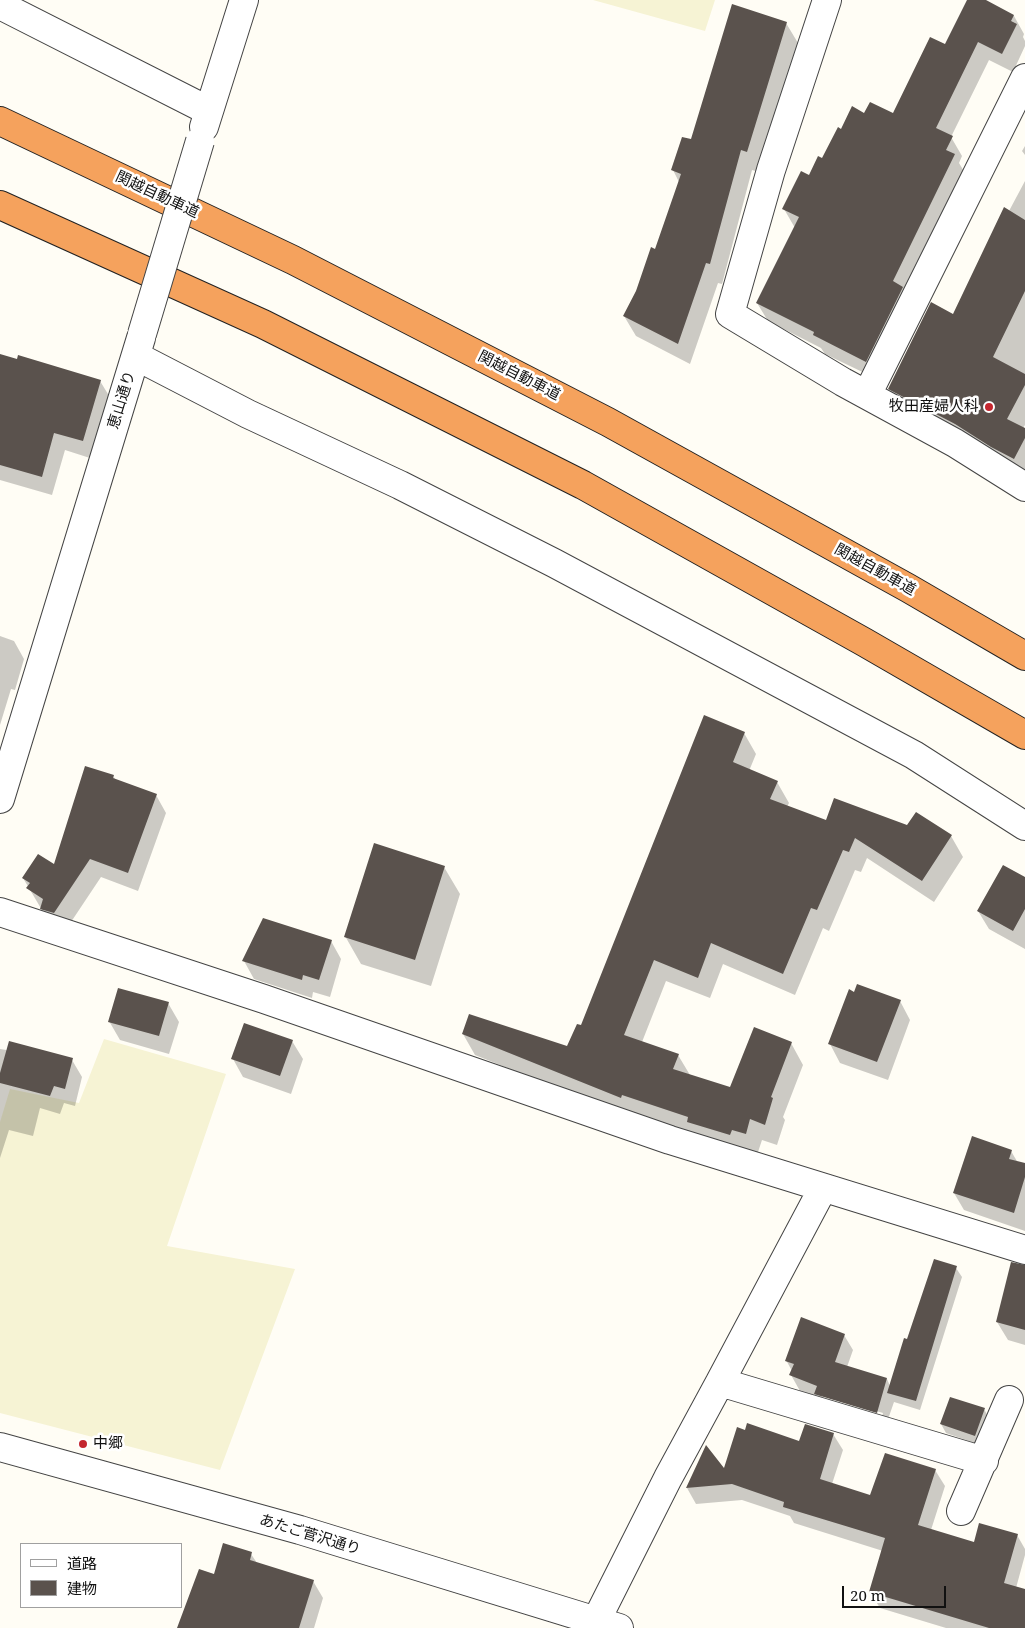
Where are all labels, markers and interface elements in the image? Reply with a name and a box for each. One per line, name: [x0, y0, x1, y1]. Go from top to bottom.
street label: 関越自動車道: [112, 168, 202, 222]
street label: 関越自動車道: [475, 348, 563, 404]
street label: 恵山通り: [105, 369, 139, 431]
place label: 牧田産婦人科: [889, 398, 979, 416]
marker: 牧田産婦人科: [983, 401, 995, 413]
street label: 関越自動車道: [831, 540, 919, 600]
place label: 中郷: [93, 1435, 123, 1453]
marker: 中郷: [77, 1438, 89, 1450]
street label: あたご菅沢通り: [257, 1511, 363, 1559]
legend: [20, 1543, 182, 1608]
text: 道路: [67, 1553, 97, 1573]
scale bar: [845, 1576, 949, 1608]
text: 建物: [67, 1578, 97, 1598]
text: 20 m: [850, 1585, 885, 1605]

